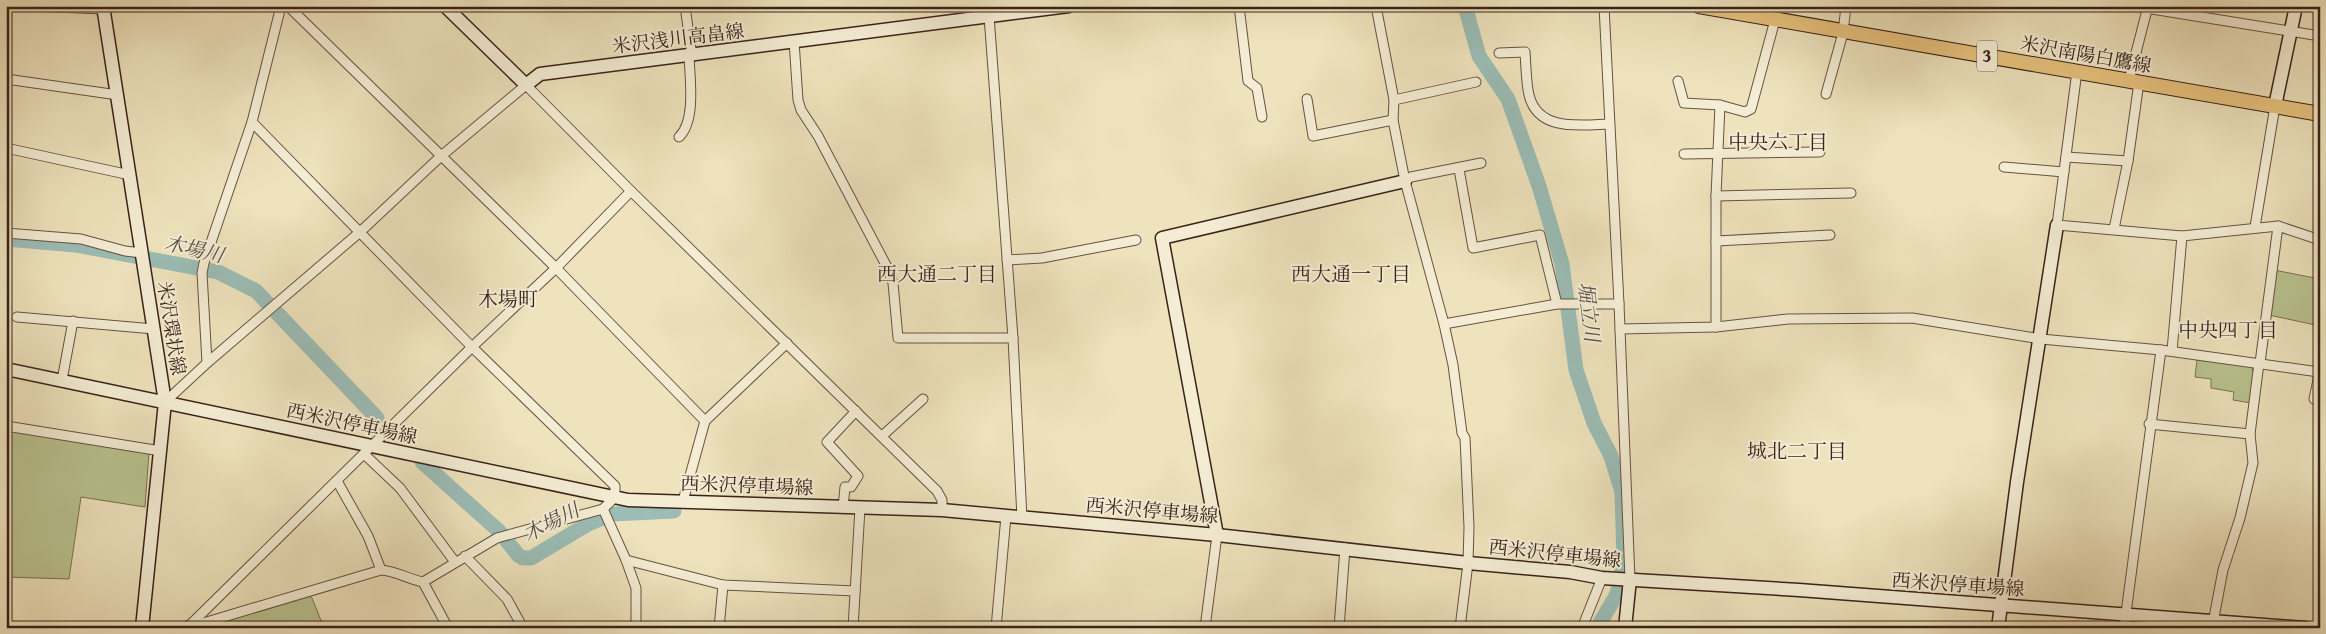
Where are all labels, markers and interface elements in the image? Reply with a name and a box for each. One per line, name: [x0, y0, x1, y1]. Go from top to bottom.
street label: 米沢浅川高畠線: [610, 16, 746, 60]
street label: 米沢南陽白鷹線: [2018, 29, 2154, 79]
road number: 3: [1977, 40, 1997, 72]
district label: 中央六丁目: [1728, 127, 1828, 156]
water label: 木場川: [162, 228, 229, 270]
district label: 西大通二丁目: [877, 259, 997, 288]
district label: 西大通一丁目: [1291, 259, 1411, 288]
street label: 米沢環状線: [151, 279, 193, 377]
water label: 堀立川: [1571, 280, 1608, 345]
district label: 木場町: [478, 284, 538, 313]
district label: 中央四丁目: [2178, 315, 2278, 344]
street label: 西米沢停車場線: [284, 395, 420, 451]
district label: 城北二丁目: [1747, 436, 1847, 465]
street label: 西米沢停車場線: [680, 469, 814, 501]
street label: 西米沢停車場線: [1085, 490, 1219, 530]
water label: 木場川: [517, 494, 586, 548]
street label: 西米沢停車場線: [1487, 532, 1623, 574]
street label: 西米沢停車場線: [1891, 565, 2025, 603]

